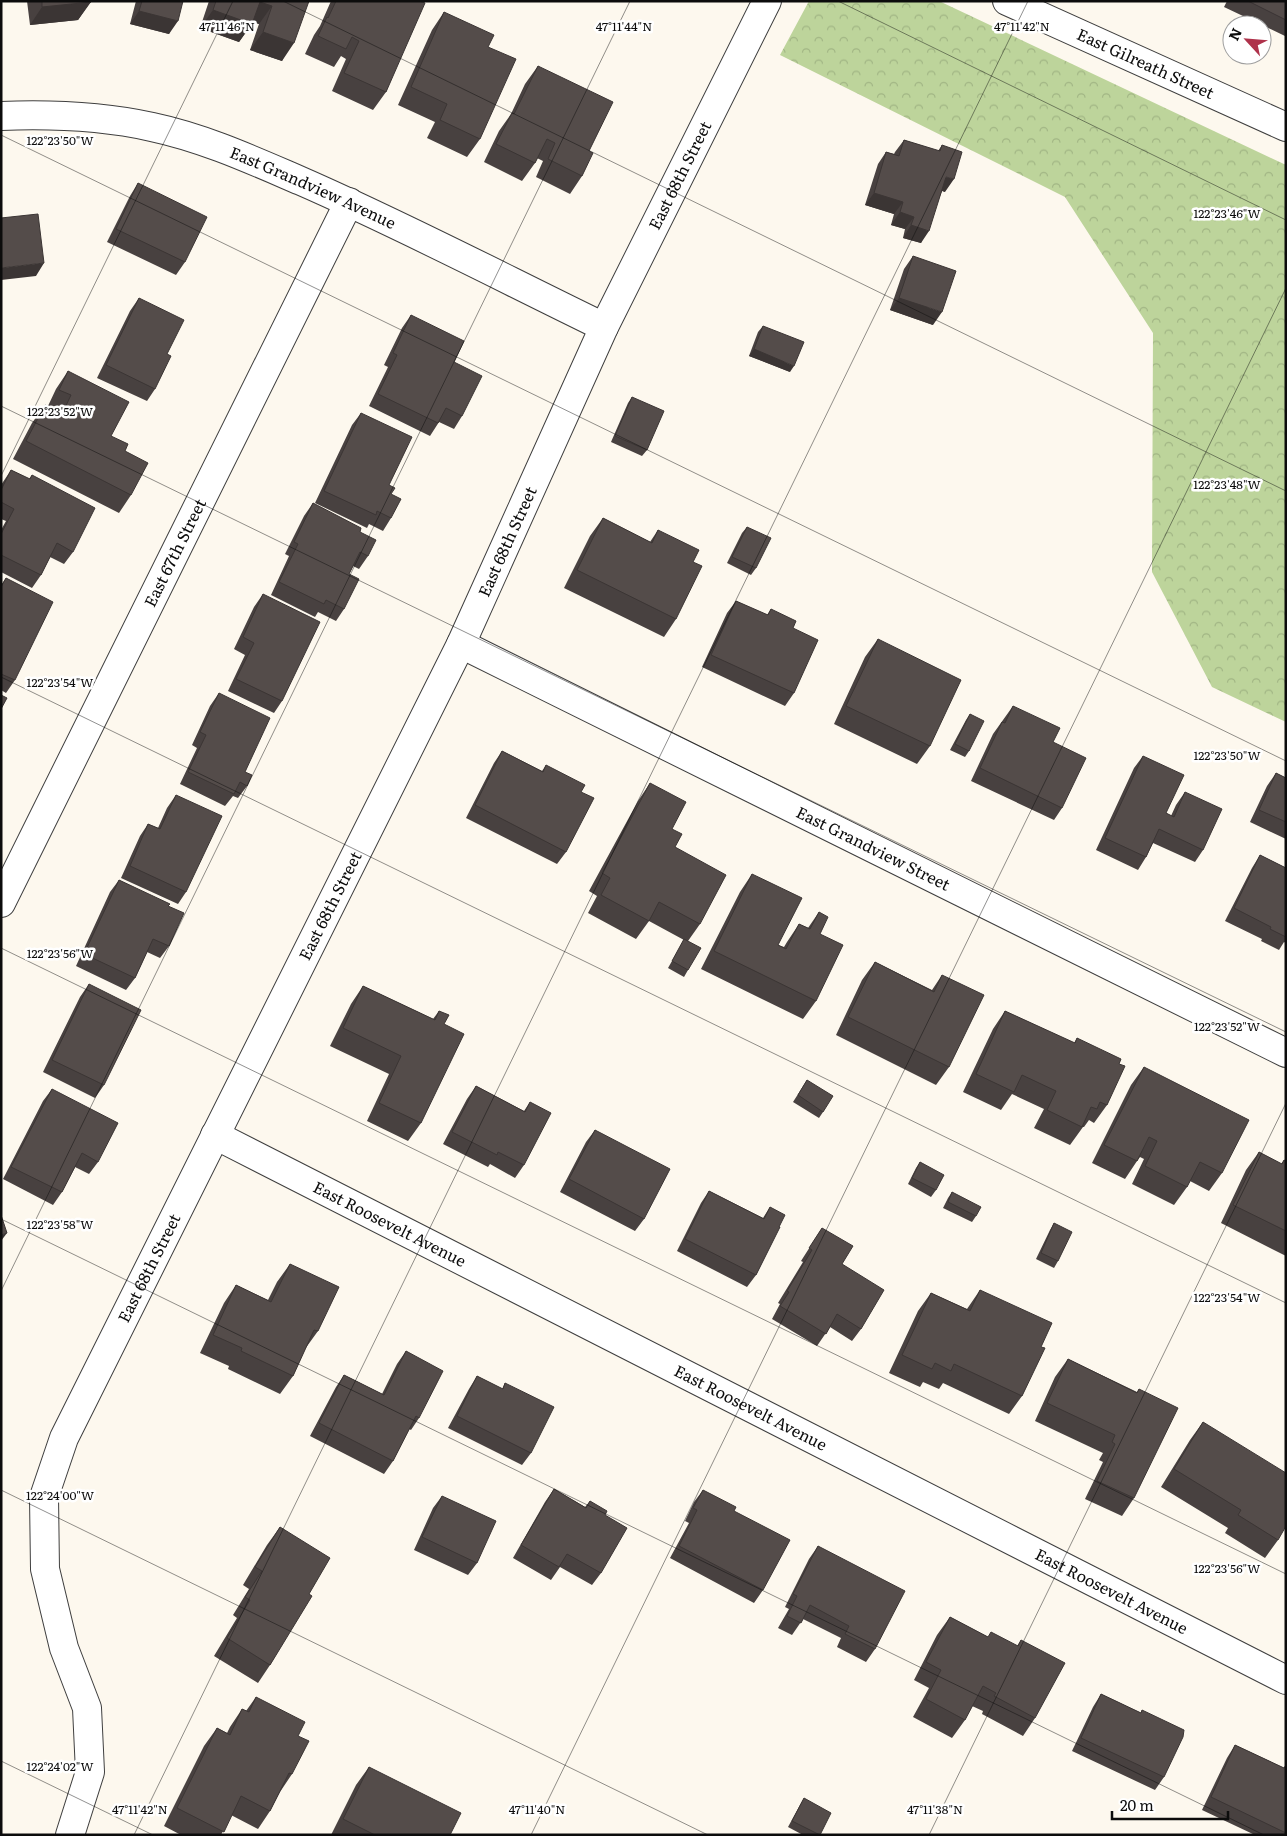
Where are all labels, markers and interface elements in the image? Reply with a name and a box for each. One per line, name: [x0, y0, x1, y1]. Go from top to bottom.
north arrow: [1222, 15, 1272, 65]
text: 47°11'46"N: [199, 17, 255, 35]
text: 47°11'44"N: [596, 17, 652, 35]
text: 47°11'42"N: [994, 17, 1050, 35]
street label: East Gilreath Street: [1074, 21, 1219, 104]
text: N: [1223, 24, 1246, 44]
street label: East 68th Street: [642, 116, 716, 233]
text: 122°23'50"W: [26, 131, 94, 149]
street label: East Grandview Avenue: [227, 139, 400, 234]
text: 122°23'46"W: [1193, 204, 1261, 222]
text: 122°23'52"W: [27, 402, 93, 420]
text: 122°23'48"W: [1193, 475, 1261, 493]
street label: East 68th Street: [471, 482, 542, 600]
street label: East 67th Street: [137, 494, 211, 611]
text: 122°23'54"W: [27, 673, 93, 691]
text: 122°23'50"W: [1193, 746, 1261, 764]
street label: East Grandview Street: [793, 799, 955, 896]
street label: East 68th Street: [292, 846, 367, 964]
text: 122°23'56"W: [27, 944, 93, 962]
text: 122°23'52"W: [1194, 1017, 1260, 1035]
street label: East Roosevelt Avenue: [310, 1174, 471, 1272]
street label: East 68th Street: [111, 1209, 186, 1326]
text: 122°23'58"W: [27, 1215, 93, 1233]
text: 122°23'54"W: [1194, 1288, 1260, 1306]
street label: East Roosevelt Avenue: [670, 1358, 832, 1456]
text: 122°24'00"W: [26, 1486, 94, 1504]
street label: East Roosevelt Avenue: [1031, 1541, 1193, 1639]
text: 122°23'56"W: [1194, 1559, 1260, 1577]
text: 122°24'02"W: [26, 1757, 94, 1775]
scale bar: [1112, 1788, 1228, 1820]
text: 20 m: [1120, 1793, 1154, 1816]
text: 47°11'42"N: [112, 1800, 168, 1818]
text: 47°11'40"N: [509, 1800, 565, 1818]
text: 47°11'38"N: [907, 1800, 963, 1818]

